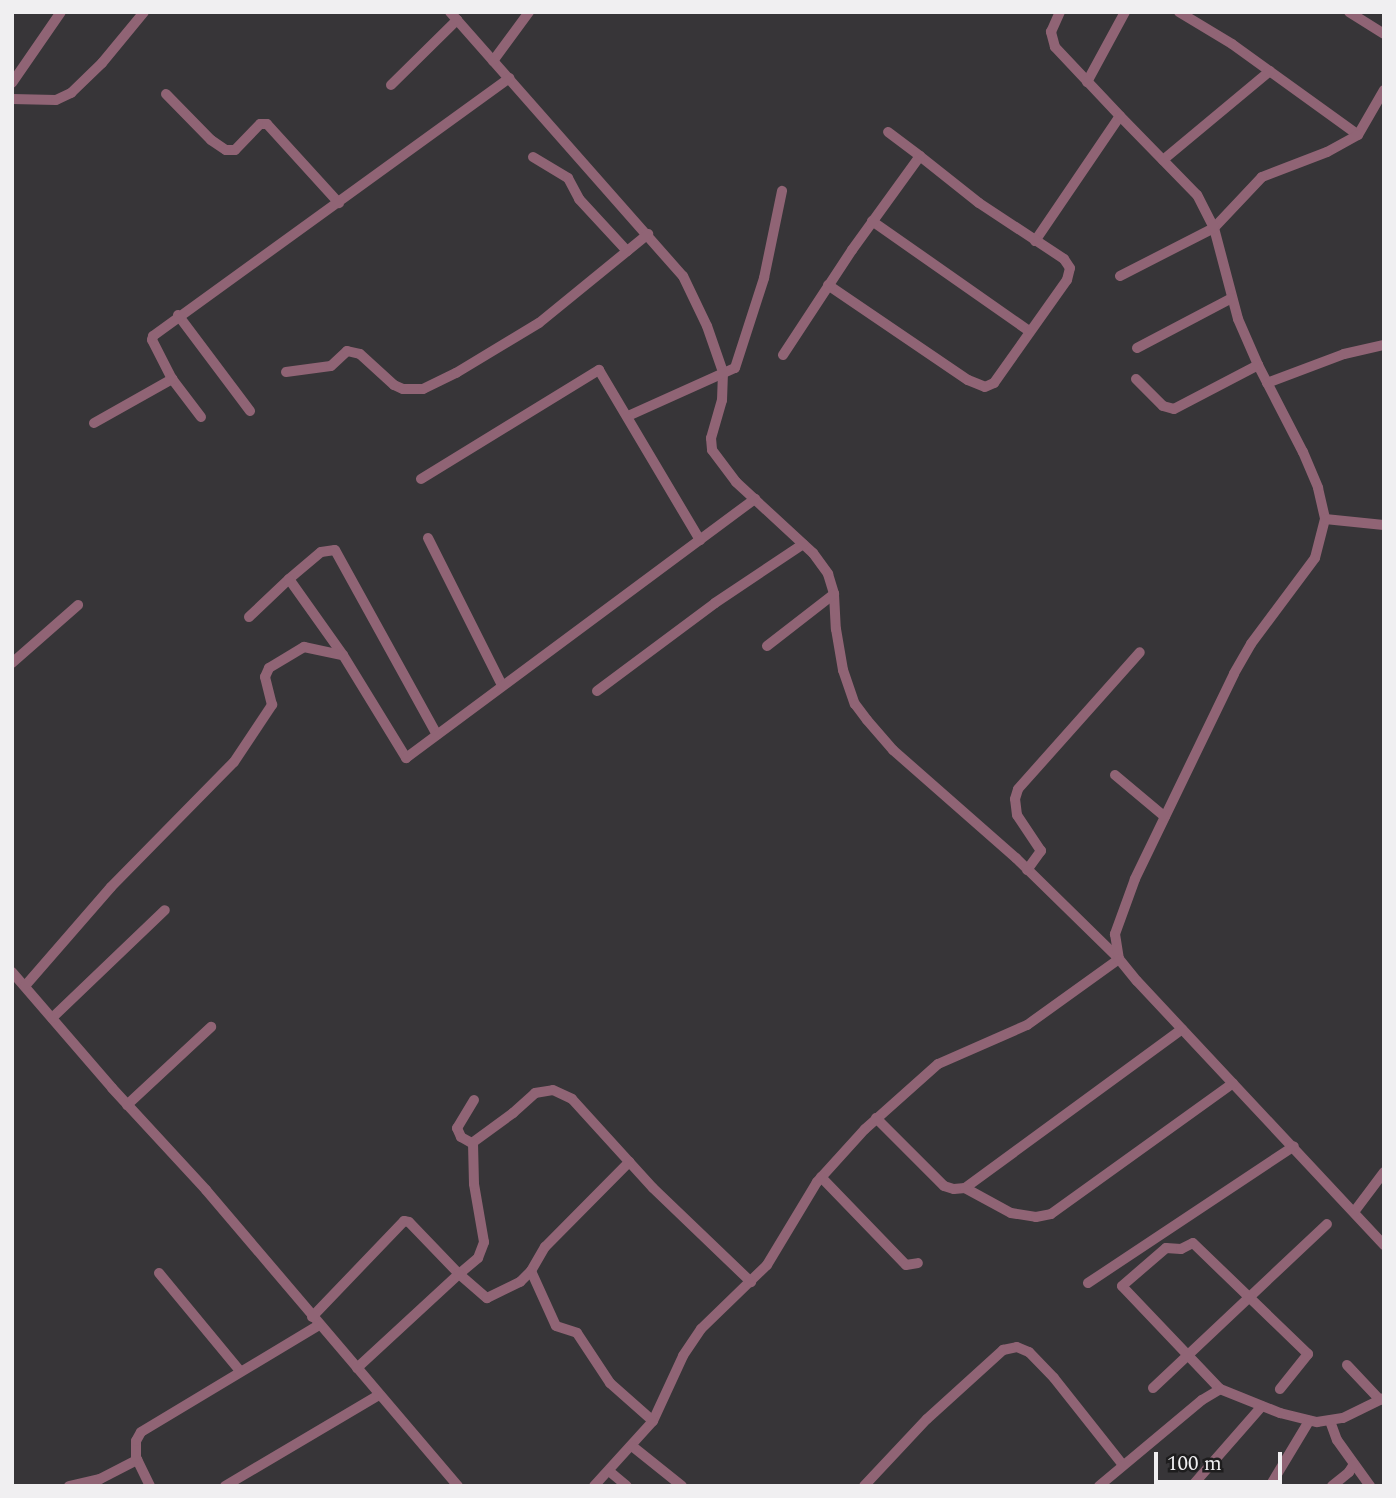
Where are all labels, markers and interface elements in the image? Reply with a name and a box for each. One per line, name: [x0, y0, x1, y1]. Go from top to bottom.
scale bar: [1158, 1438, 1286, 1482]
text: 100 m: [1167, 1448, 1222, 1480]

